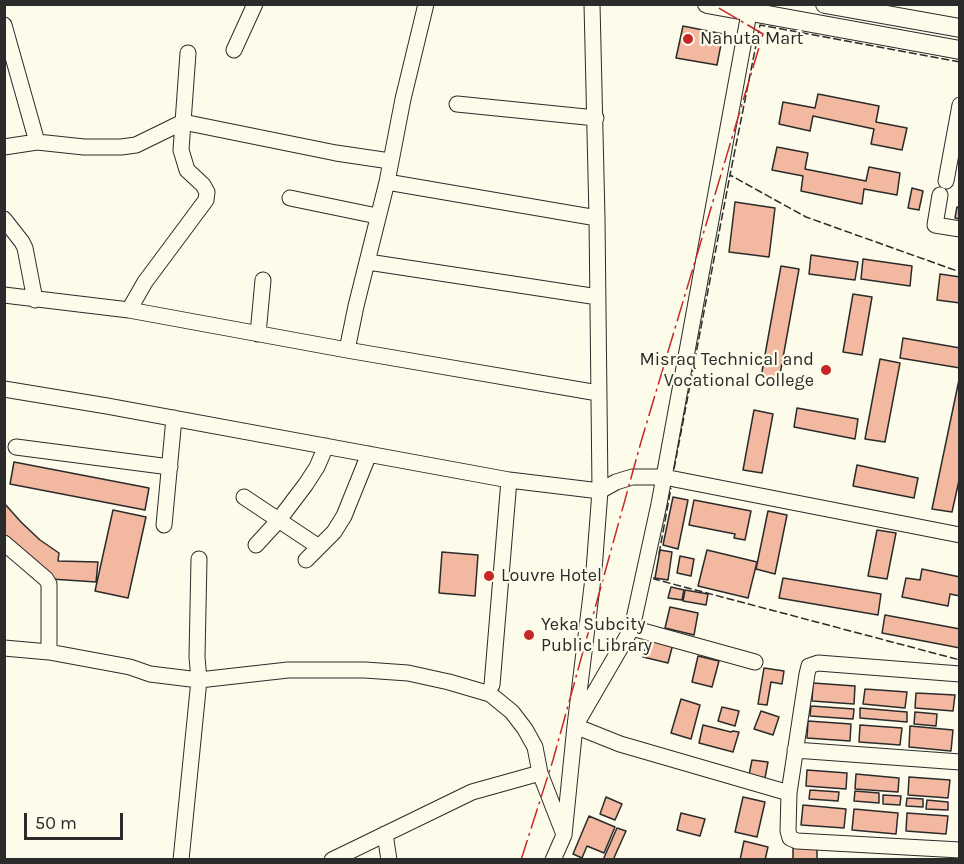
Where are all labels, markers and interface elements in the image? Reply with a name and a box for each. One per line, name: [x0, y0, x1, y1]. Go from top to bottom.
place label: Nahuta Mart: [700, 28, 803, 50]
marker: Nahuta Mart: [681, 32, 695, 46]
place label: Misraq Technical and Vocational College: [639, 349, 814, 392]
marker: Misraq Technical and Vocational College: [819, 363, 833, 377]
place label: Louvre Hotel: [501, 565, 602, 587]
marker: Louvre Hotel: [482, 569, 496, 583]
place label: Yeka Subcity Public Library: [541, 614, 652, 656]
marker: Yeka Subcity Public Library: [522, 628, 536, 642]
scale bar: [27, 801, 126, 839]
text: 50 m: [35, 812, 77, 834]

